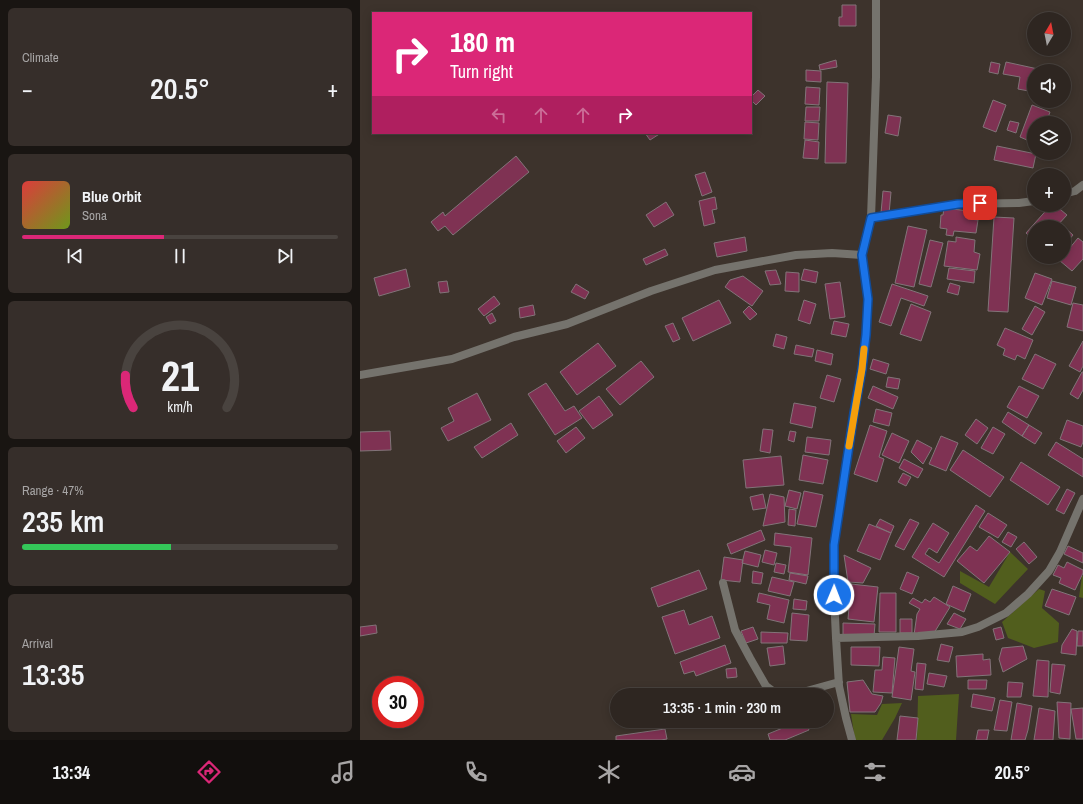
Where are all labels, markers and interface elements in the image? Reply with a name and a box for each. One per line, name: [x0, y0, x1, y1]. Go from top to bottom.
north arrow: [1027, 12, 1071, 56]
map controls: [1027, 12, 1071, 264]
text: 180 m: [450, 23, 515, 61]
icon: right: [384, 28, 436, 80]
text: Climate: [22, 49, 59, 66]
text: Turn right: [450, 59, 513, 84]
button: sound: [1027, 64, 1071, 108]
text: 20.5°: [150, 68, 210, 108]
text: −: [22, 74, 33, 104]
text: +: [327, 74, 338, 104]
icon: left: [488, 104, 510, 126]
icon: ahead: [530, 104, 552, 126]
icon: ahead: [572, 104, 594, 126]
icon: right: [614, 104, 636, 126]
button: layers: [1027, 116, 1071, 160]
button: +: [1027, 168, 1071, 212]
text: Blue Orbit: [82, 186, 141, 207]
pin: [963, 186, 997, 220]
icon: arrive: [969, 192, 991, 214]
text: Sona: [82, 207, 107, 224]
button: −: [1027, 220, 1071, 264]
icon: previous: [64, 245, 86, 267]
icon: pause: [169, 245, 191, 267]
icon: next: [274, 245, 296, 267]
text: 21: [161, 348, 199, 404]
text: km/h: [167, 397, 193, 416]
text: Range · 47%: [22, 482, 84, 499]
text: 235 km: [22, 501, 104, 541]
position arrow: [813, 574, 855, 616]
text: Arrival: [22, 635, 53, 652]
text: 13:35: [22, 654, 84, 694]
speed limit sign: 30: [372, 676, 424, 728]
text: 13:35 · 1 min · 230 m: [663, 697, 781, 718]
icon: directions: [195, 758, 223, 786]
icon: music: [329, 758, 357, 786]
icon: phone: [462, 758, 490, 786]
icon: climate: [595, 758, 623, 786]
icon: car: [728, 758, 756, 786]
icon: filters: [861, 758, 889, 786]
text: 13:34: [53, 760, 90, 785]
text: 20.5°: [994, 760, 1030, 785]

